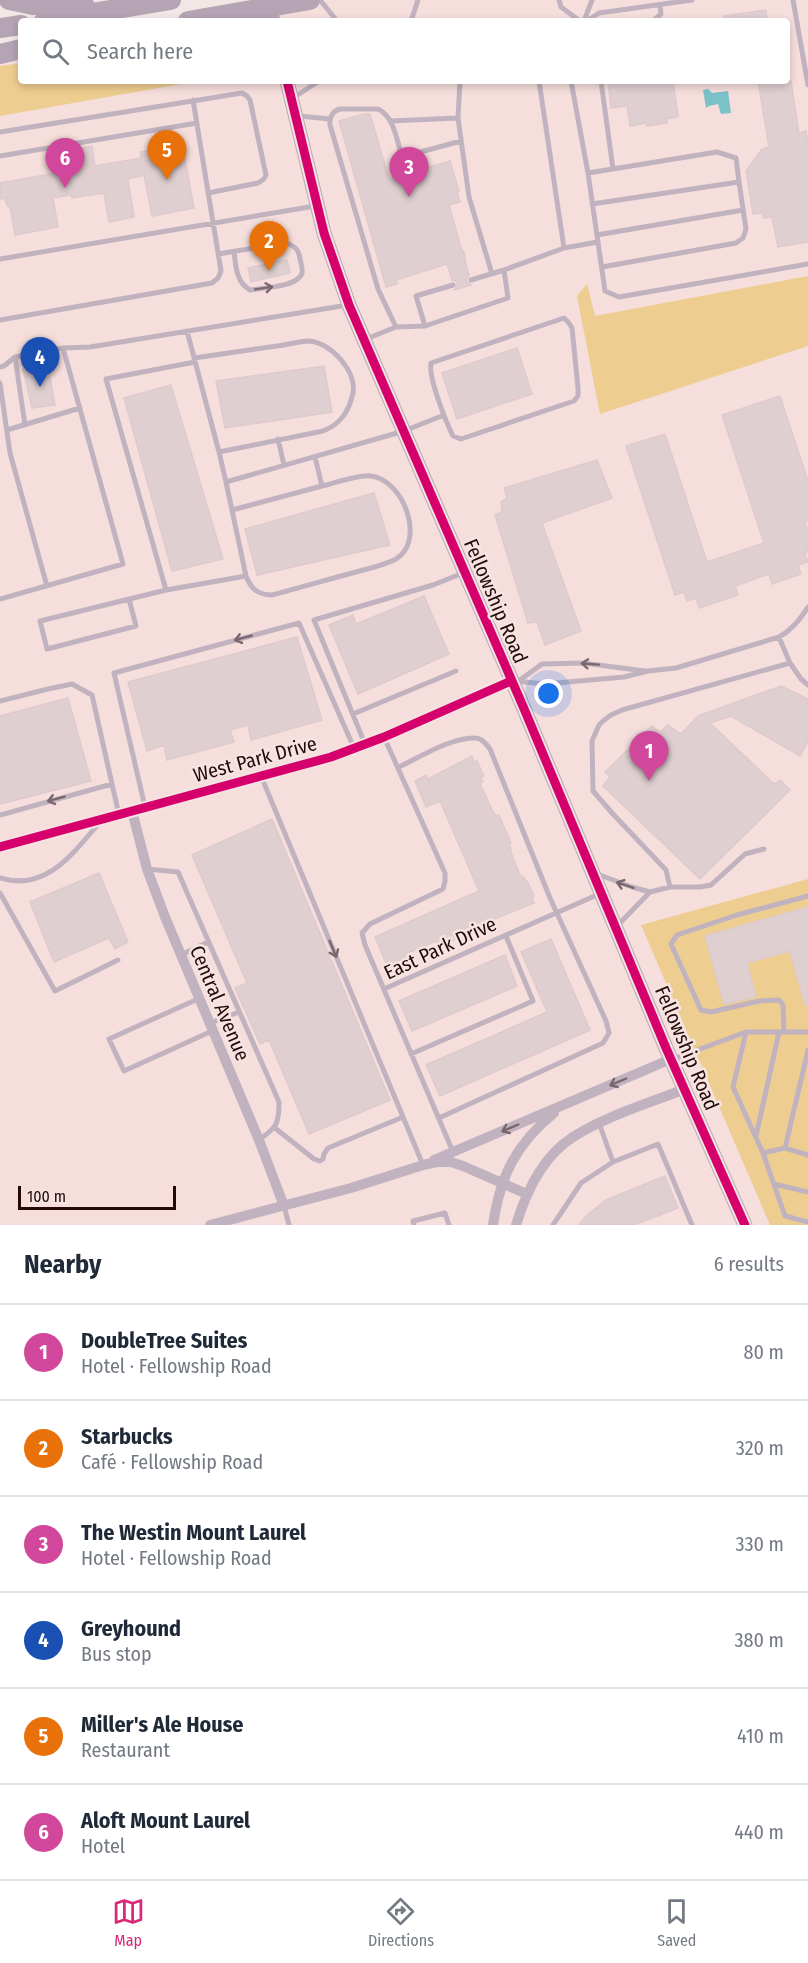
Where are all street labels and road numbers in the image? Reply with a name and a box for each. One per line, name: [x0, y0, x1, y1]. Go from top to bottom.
street label: Fellowship Road: [459, 535, 533, 667]
street label: West Park Drive: [191, 731, 319, 787]
street label: East Park Drive: [380, 912, 500, 984]
street label: Central Avenue: [185, 942, 255, 1064]
street label: Fellowship Road: [650, 982, 724, 1114]

